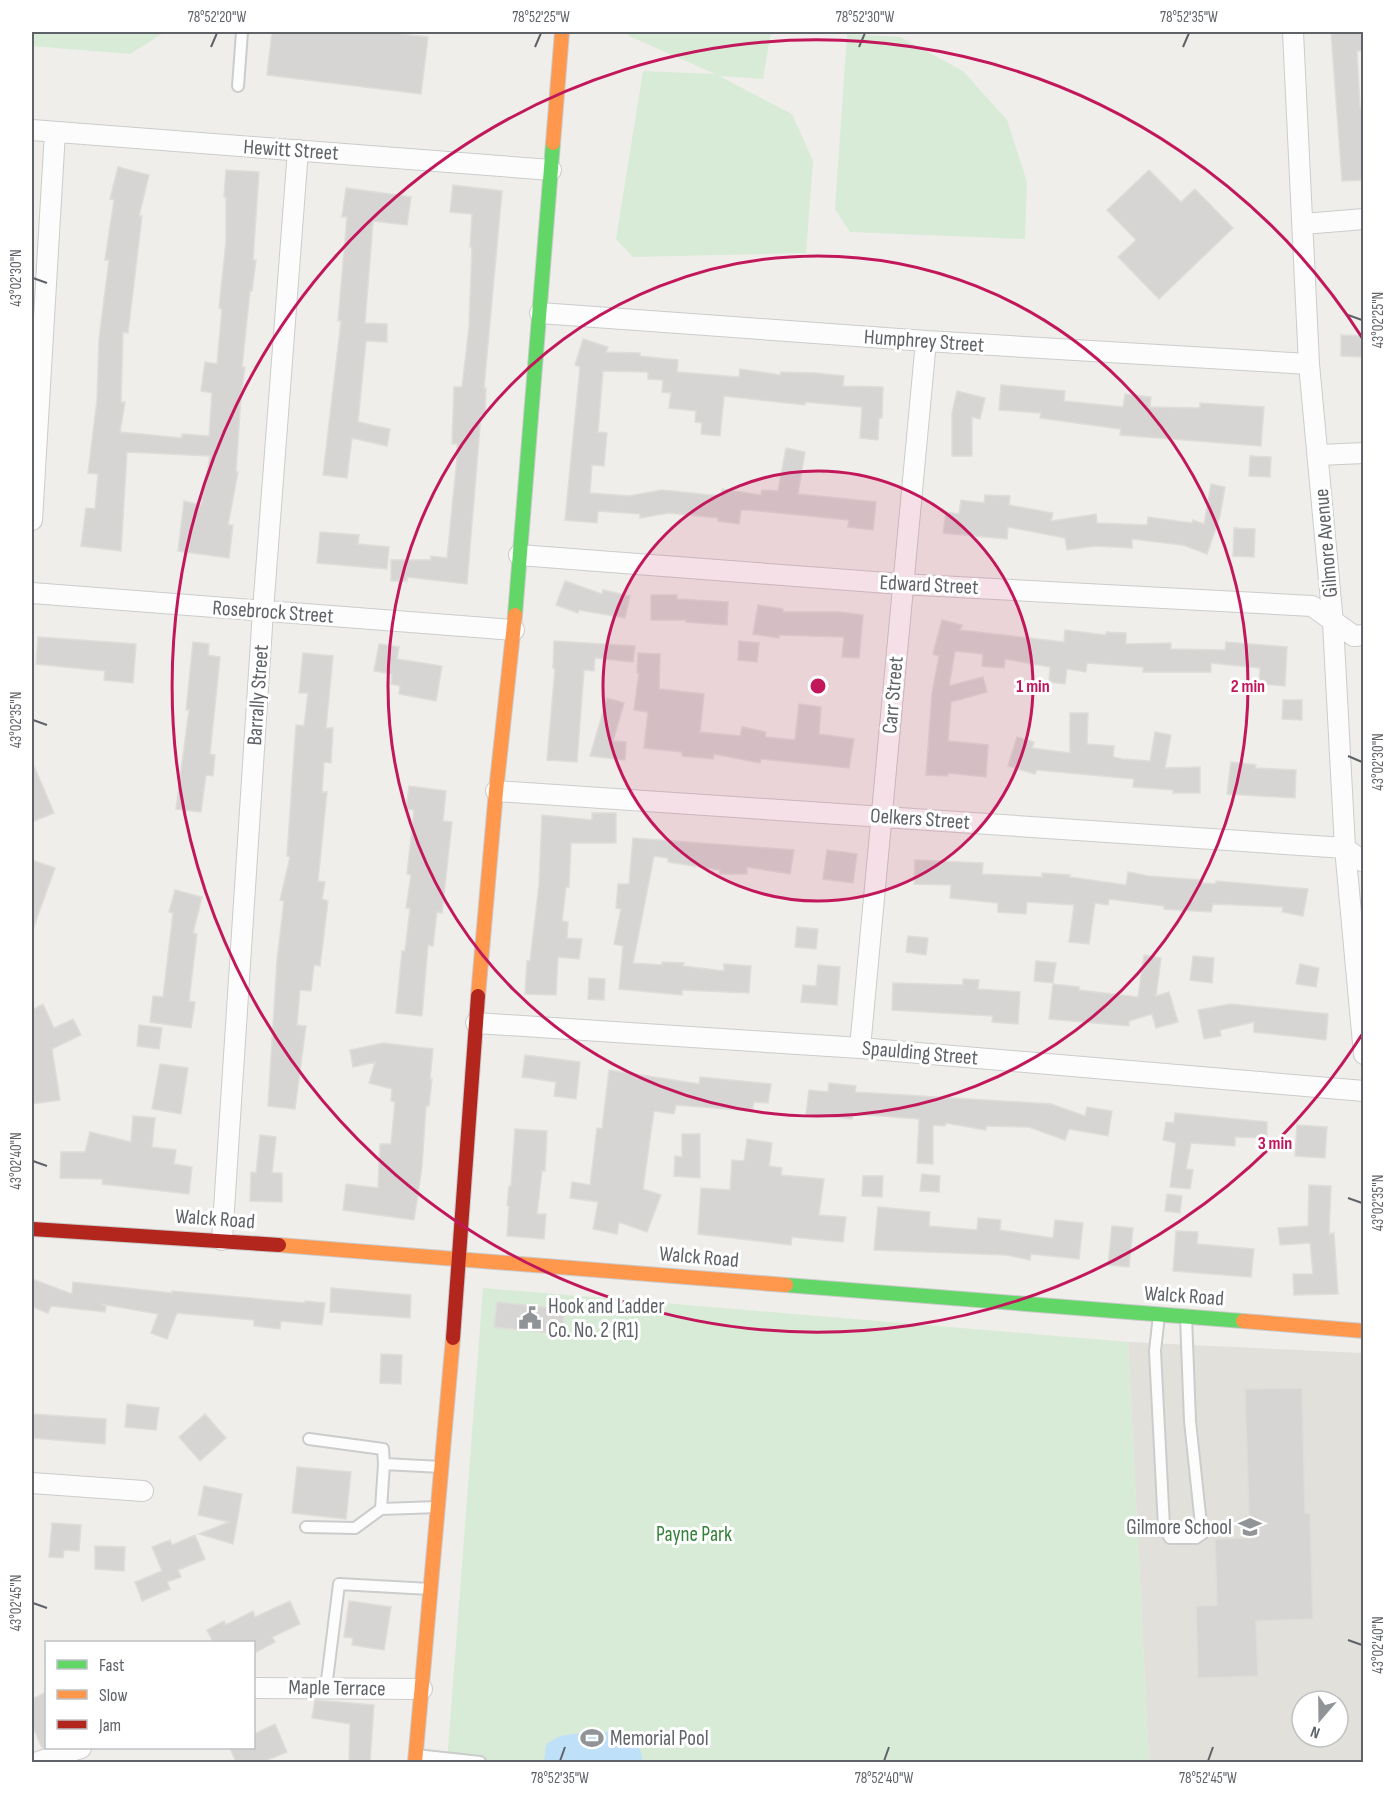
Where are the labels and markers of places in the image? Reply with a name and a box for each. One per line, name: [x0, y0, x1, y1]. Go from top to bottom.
centre of rings: [808, 676, 828, 696]
place label: Hook and Ladder Co. No. 2 (R1): [548, 1294, 664, 1343]
public building icon: Hook and Ladder Co. No. 2 (R1): [517, 1305, 543, 1331]
school or university icon: Gilmore School: [1237, 1514, 1263, 1540]
place label: Gilmore School: [1126, 1515, 1232, 1540]
sports icon: Memorial Pool: [579, 1725, 605, 1751]
place label: Memorial Pool: [610, 1726, 709, 1751]

